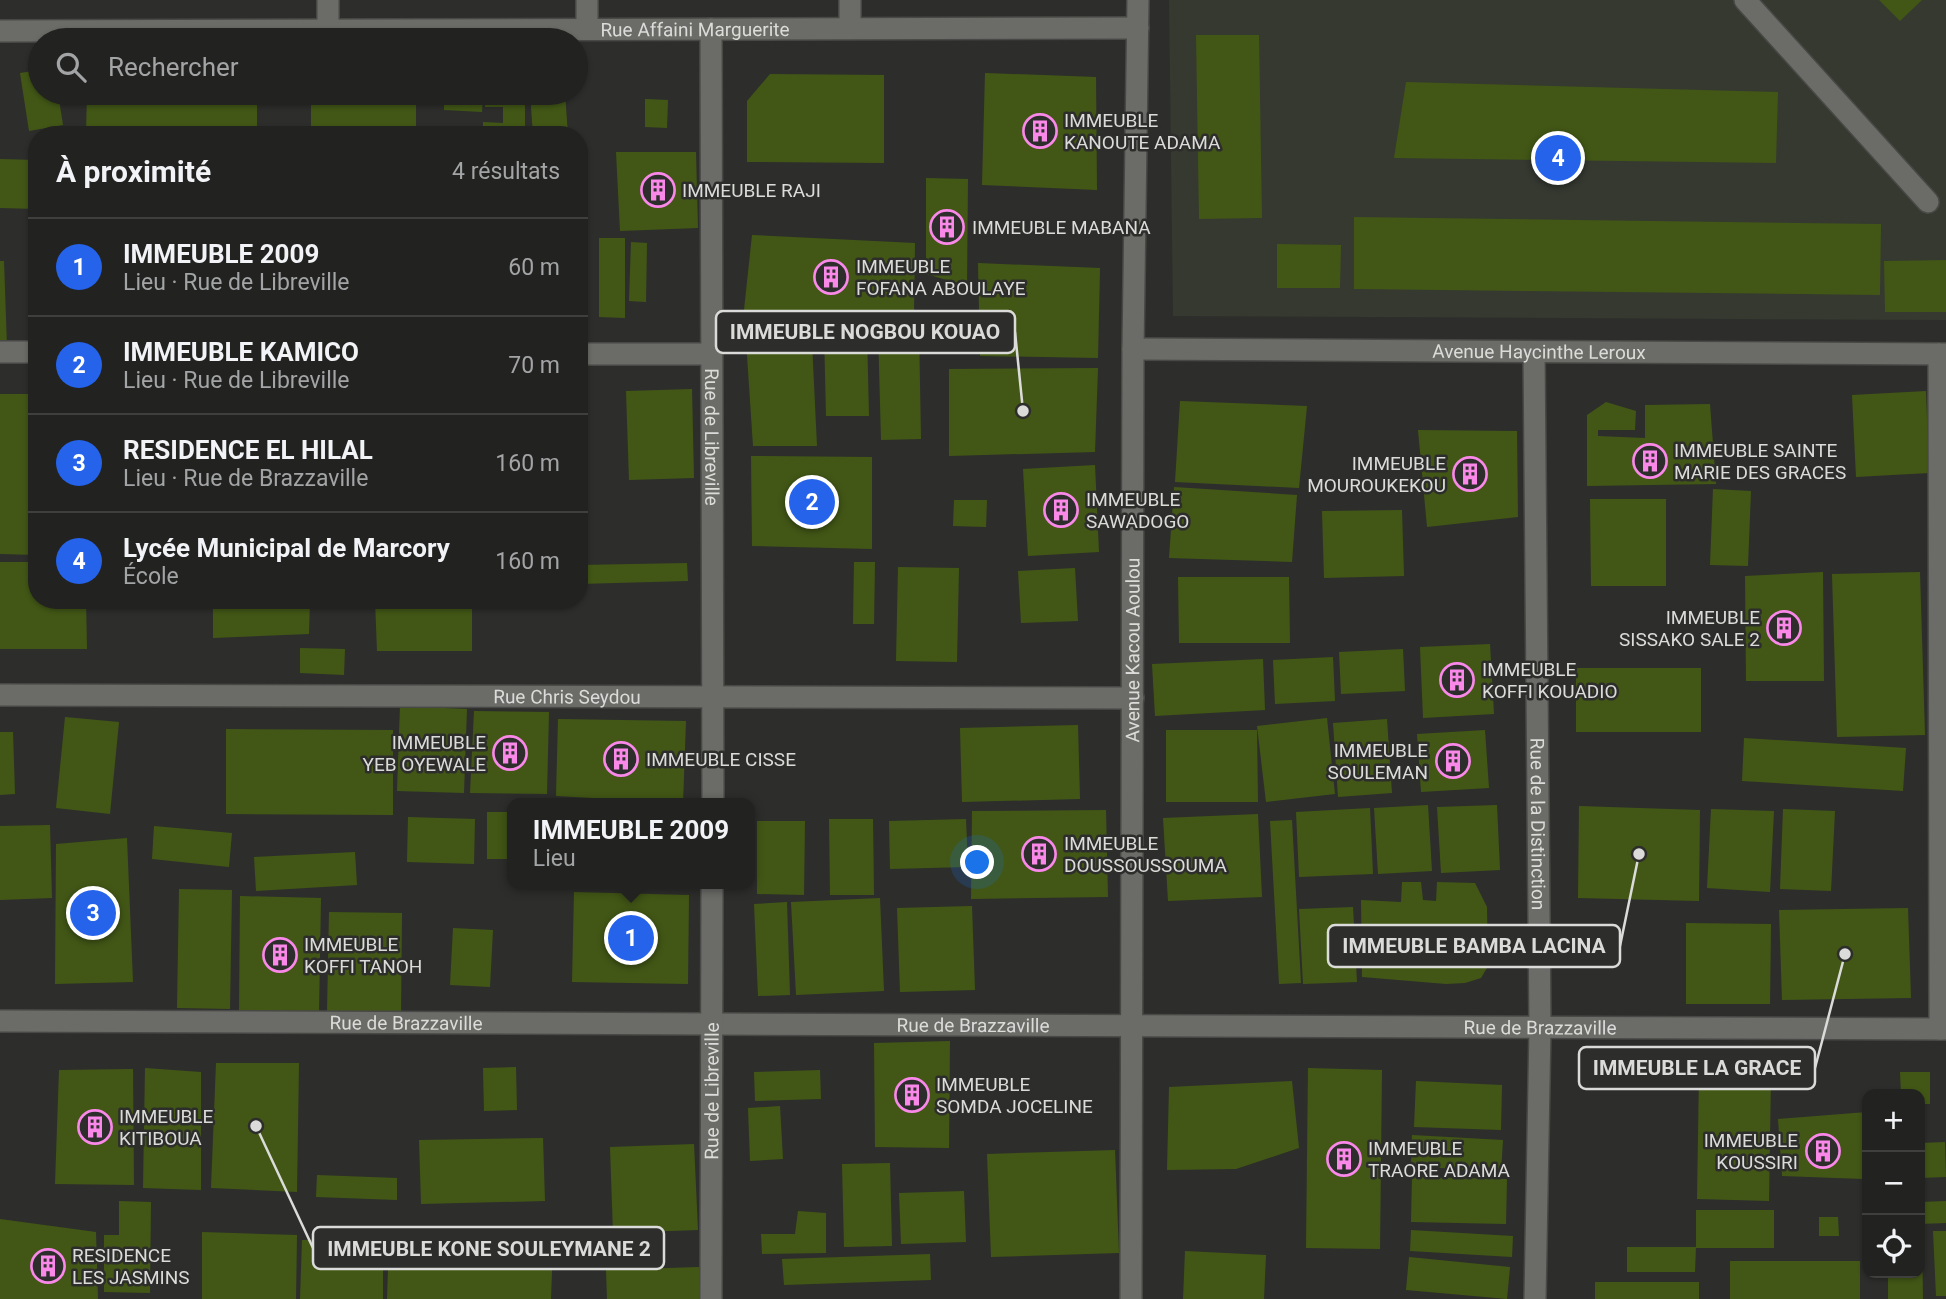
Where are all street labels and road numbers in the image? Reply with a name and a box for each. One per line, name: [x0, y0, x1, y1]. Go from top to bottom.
street label: Rue Affaini Marguerite: [600, 17, 790, 41]
street label: Avenue Haycinthe Leroux: [1432, 339, 1646, 364]
street label: Rue de Libreville: [700, 368, 724, 506]
street label: Avenue Kacou Aoulou: [1121, 558, 1144, 742]
street label: Rue Chris Seydou: [493, 685, 641, 708]
street label: Rue de la Distinction: [1526, 738, 1550, 910]
street label: Rue de Brazzaville: [329, 1011, 483, 1034]
street label: Rue de Brazzaville: [896, 1013, 1050, 1037]
street label: Rue de Brazzaville: [1463, 1016, 1617, 1039]
street label: Rue de Libreville: [700, 1022, 723, 1160]

